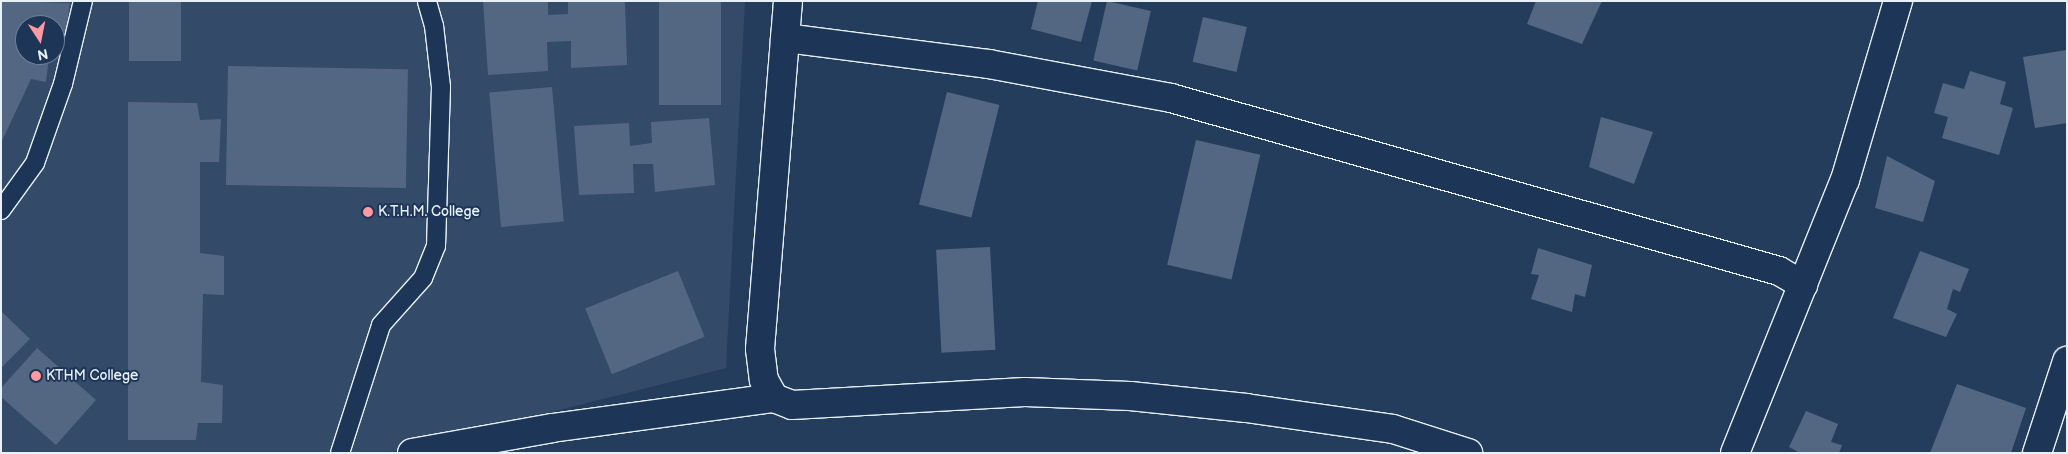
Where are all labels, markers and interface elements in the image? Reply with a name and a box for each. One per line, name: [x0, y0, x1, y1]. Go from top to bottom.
north arrow: [15, 15, 65, 65]
text: N: [36, 45, 50, 64]
place label: K.T.H.M. College: [378, 204, 480, 220]
marker: K.T.H.M. College: [362, 206, 374, 218]
place label: KTHM College: [46, 368, 138, 384]
marker: KTHM College: [30, 370, 42, 382]

